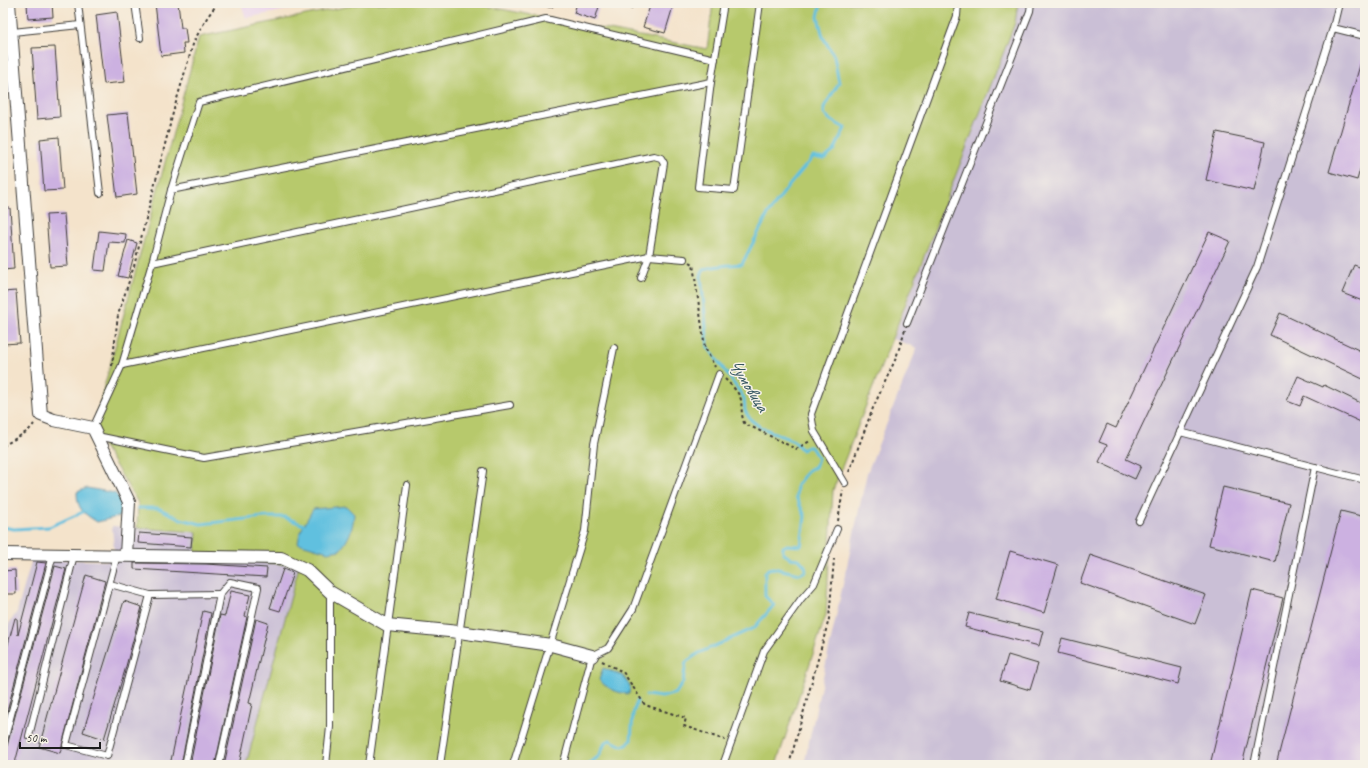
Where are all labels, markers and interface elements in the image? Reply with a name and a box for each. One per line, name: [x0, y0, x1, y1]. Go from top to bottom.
water label: Чумовица: [724, 355, 775, 417]
scale bar: [20, 724, 100, 750]
text: 50 m: [26, 730, 48, 746]

